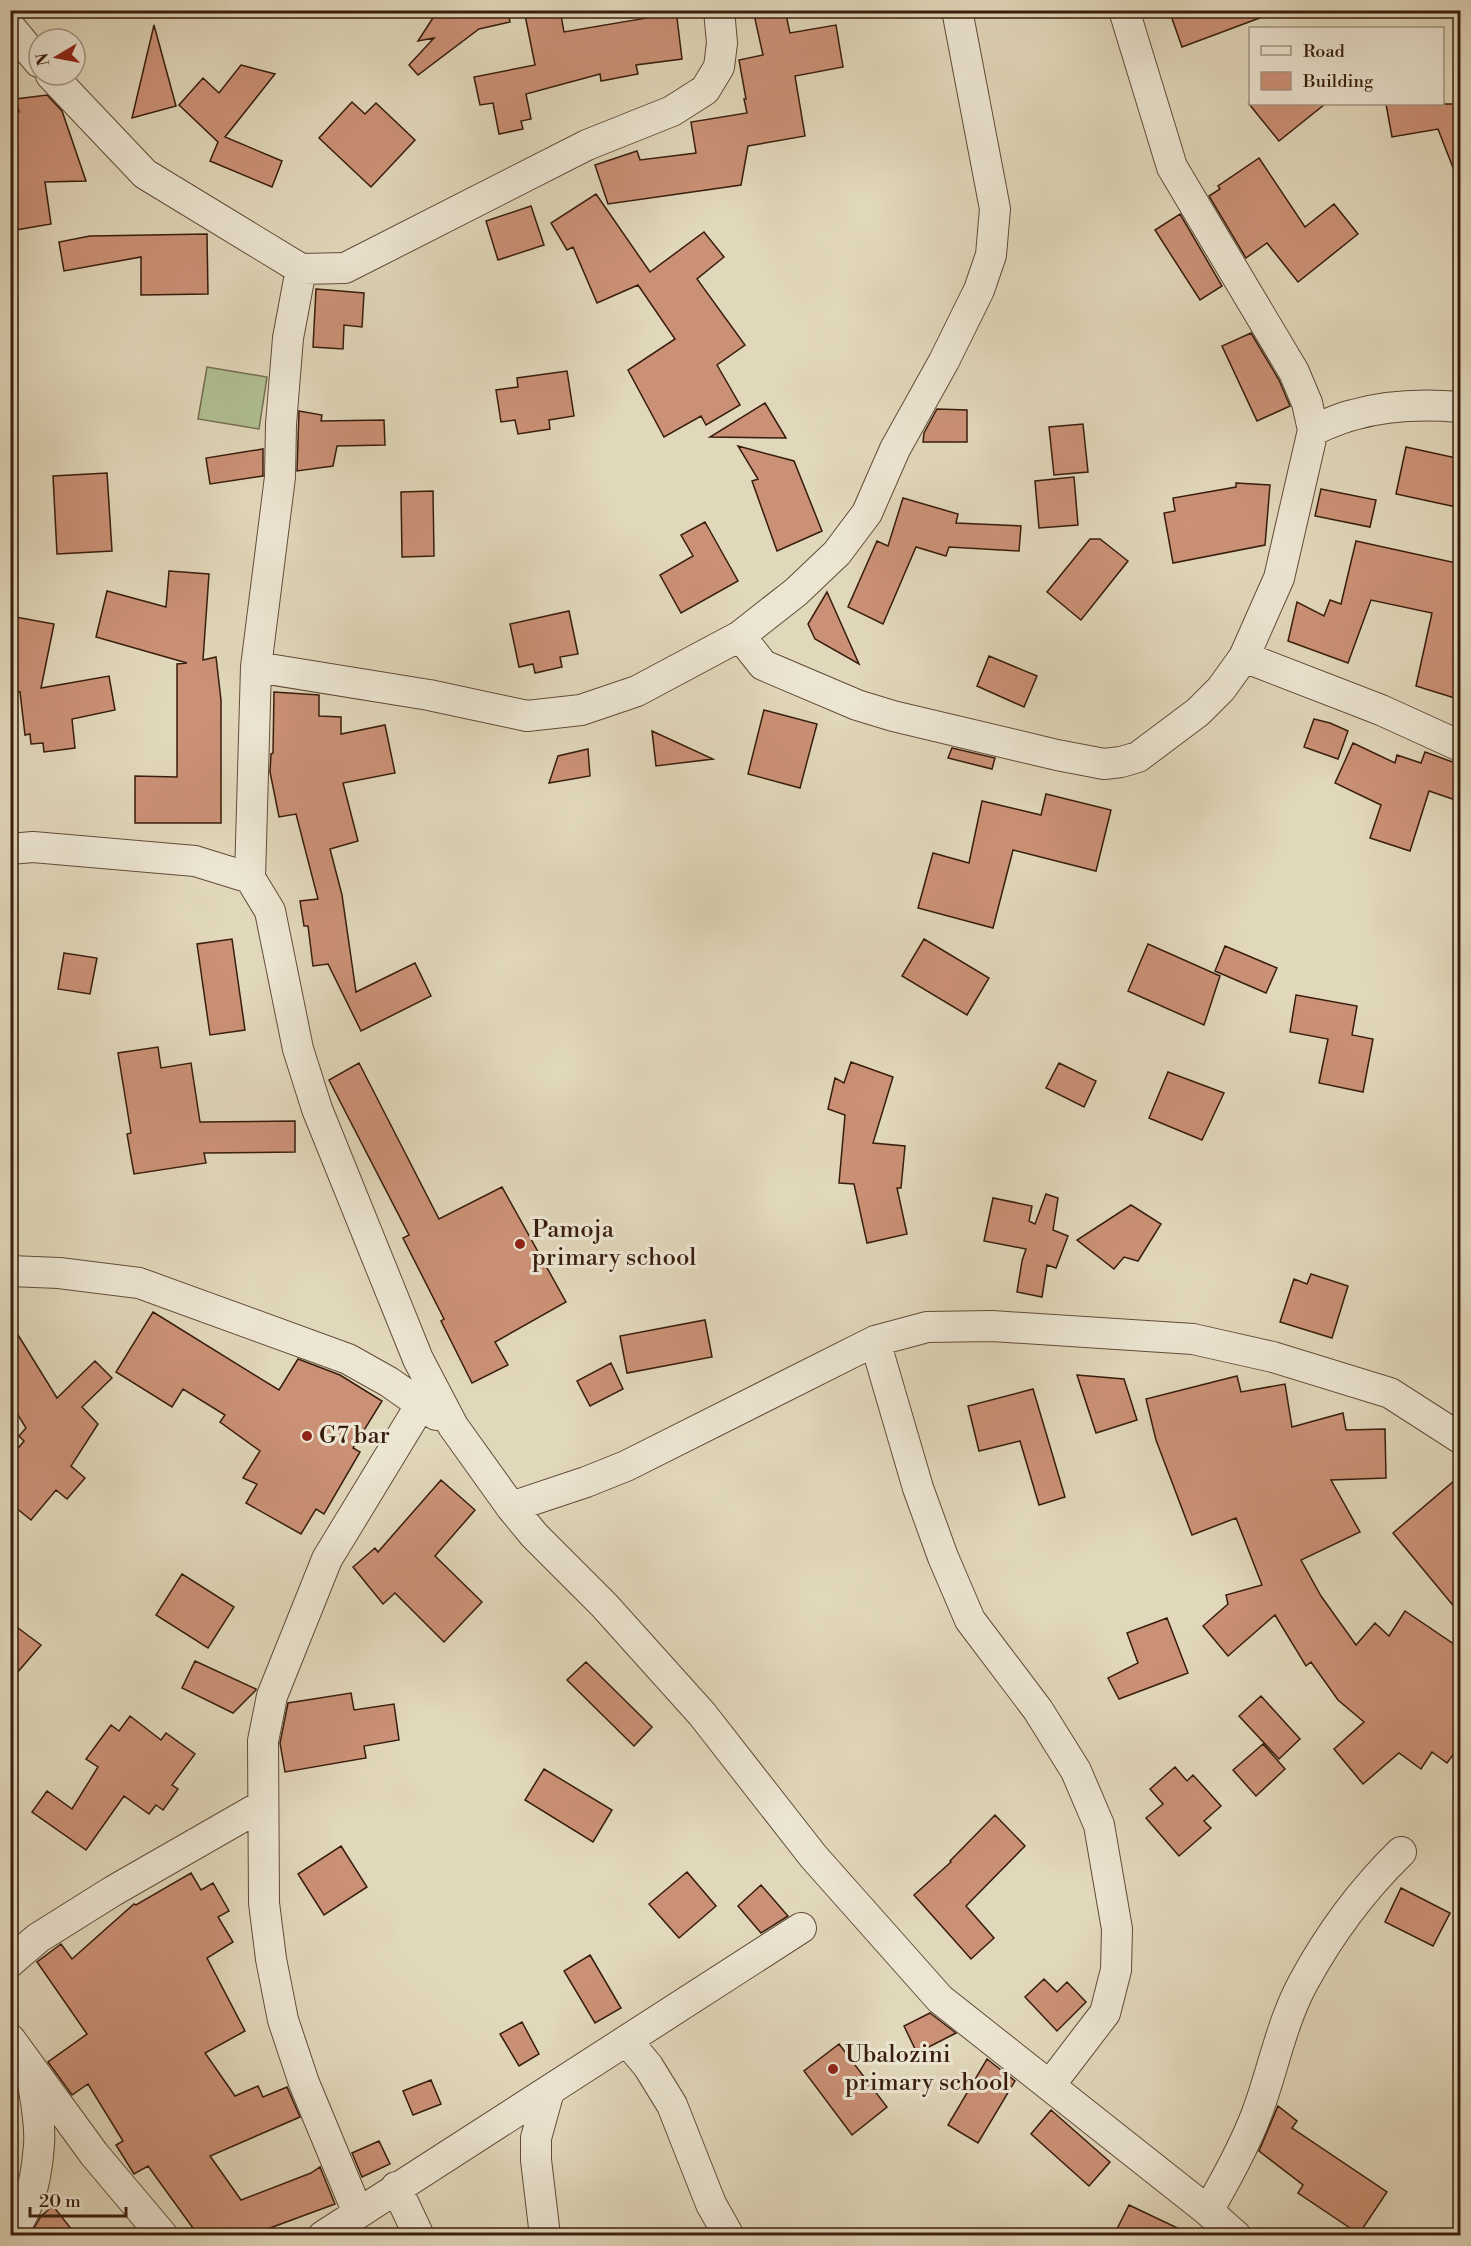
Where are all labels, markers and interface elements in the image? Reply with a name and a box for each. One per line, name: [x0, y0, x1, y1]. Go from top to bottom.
north arrow: [27, 27, 87, 87]
legend: [1249, 27, 1444, 105]
text: Road: [1303, 40, 1346, 63]
text: N: [32, 51, 54, 67]
text: Building: [1302, 70, 1374, 93]
place label: Pamoja primary school: [532, 1215, 696, 1273]
marker: Pamoja primary school: [513, 1237, 527, 1251]
place label: G7 bar: [319, 1421, 390, 1451]
marker: G7 bar: [300, 1429, 314, 1443]
place label: Ubalozini primary school: [845, 2040, 1009, 2098]
marker: Ubalozini primary school: [826, 2062, 840, 2076]
scale bar: [30, 2180, 126, 2218]
text: 20 m: [39, 2190, 81, 2213]

